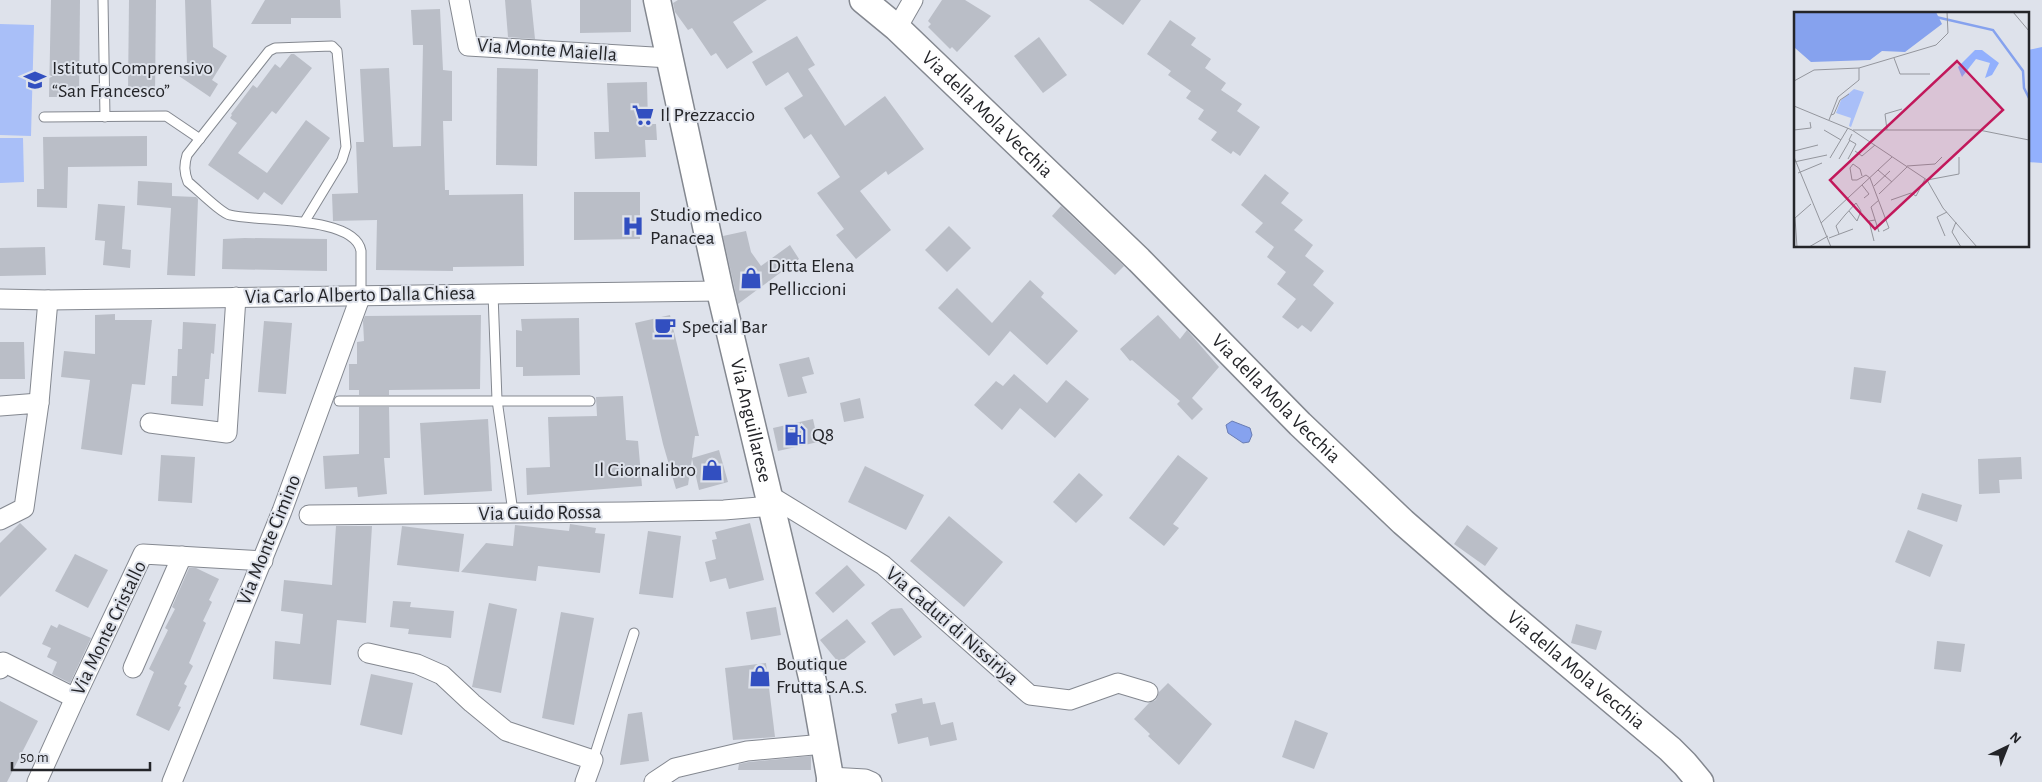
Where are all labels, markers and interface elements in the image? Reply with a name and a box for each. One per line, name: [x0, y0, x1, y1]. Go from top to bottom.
inset map: [1794, 12, 2030, 248]
street label: Via Monte Maiella: [476, 35, 618, 65]
street label: Via della Mola Vecchia: [918, 47, 1057, 182]
place label: Istituto Comprensivo “San Francesco”: [52, 58, 213, 101]
school or university icon: Istituto Comprensivo “San Francesco”: [22, 67, 48, 93]
supermarket icon: Il Prezzaccio: [630, 102, 656, 128]
place label: Il Prezzaccio: [660, 105, 755, 125]
place label: Studio medico Panacea: [650, 205, 762, 248]
hospital icon: Studio medico Panacea: [620, 213, 646, 239]
place label: Ditta Elena Pelliccioni: [768, 256, 854, 299]
shop icon: Ditta Elena Pelliccioni: [738, 265, 764, 291]
street label: Via Carlo Alberto Dalla Chiesa: [245, 283, 475, 307]
cafe icon: Special Bar: [652, 314, 678, 340]
place label: Special Bar: [682, 317, 768, 337]
street label: Via della Mola Vecchia: [1208, 330, 1344, 467]
street label: Via Anguillarese: [726, 357, 775, 484]
fuel station icon: Q8: [782, 422, 808, 448]
place label: Q8: [812, 425, 834, 445]
shop icon: Il Giornalibro: [699, 457, 725, 483]
place label: Il Giornalibro: [594, 460, 696, 480]
street label: Via Monte Cimino: [234, 472, 304, 608]
street label: Via Guido Rossa: [478, 502, 602, 524]
street label: Via Monte Cristallo: [68, 558, 150, 698]
street label: Via Caduti di Nissiriya: [882, 563, 1022, 689]
street label: Via della Mola Vecchia: [1503, 607, 1649, 733]
place label: Boutique Frutta S.A.S.: [776, 654, 868, 697]
shop icon: Boutique Frutta S.A.S.: [747, 663, 773, 689]
north arrow: [1982, 722, 2032, 772]
text: N: [2007, 730, 2024, 747]
scale bar: [12, 740, 150, 772]
text: 50 m: [20, 750, 49, 765]

